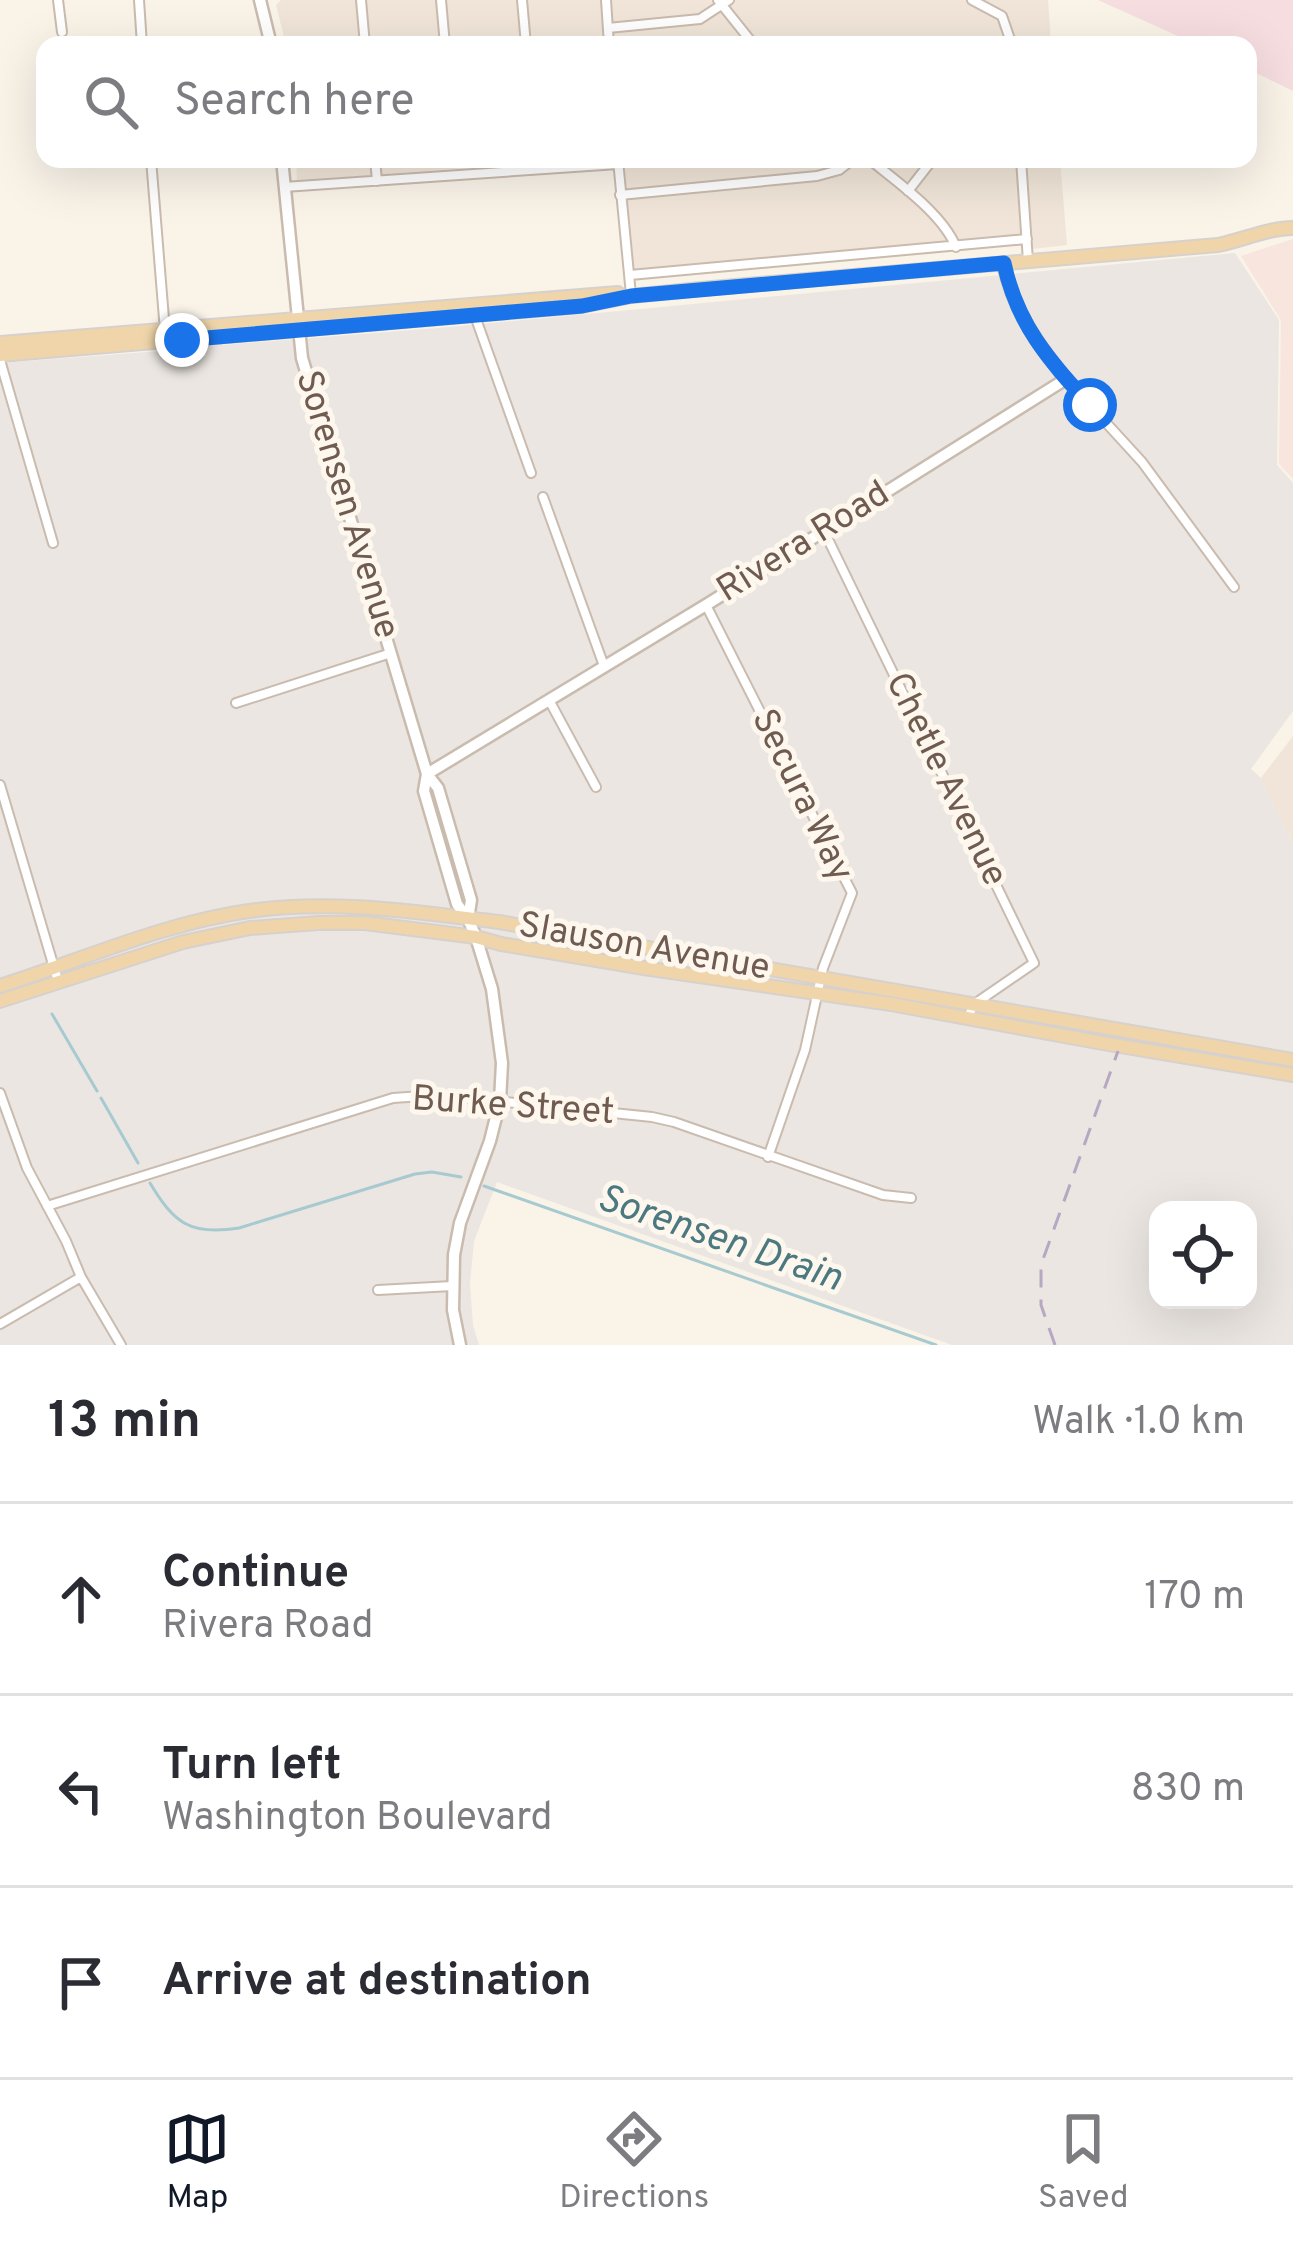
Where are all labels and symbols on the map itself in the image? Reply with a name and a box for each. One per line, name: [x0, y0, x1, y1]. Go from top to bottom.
route end: [155, 313, 209, 367]
street label: Sorensen Avenue: [283, 365, 409, 645]
route start: [1063, 378, 1117, 432]
street label: Rivera Road: [709, 472, 899, 614]
street label: Chetle Avenue: [873, 666, 1017, 894]
street label: Secura Way: [739, 702, 863, 890]
street label: Slauson Avenue: [515, 903, 773, 993]
street label: Burke Street: [410, 1077, 616, 1137]
water label: Sorensen Drain: [590, 1175, 848, 1305]

